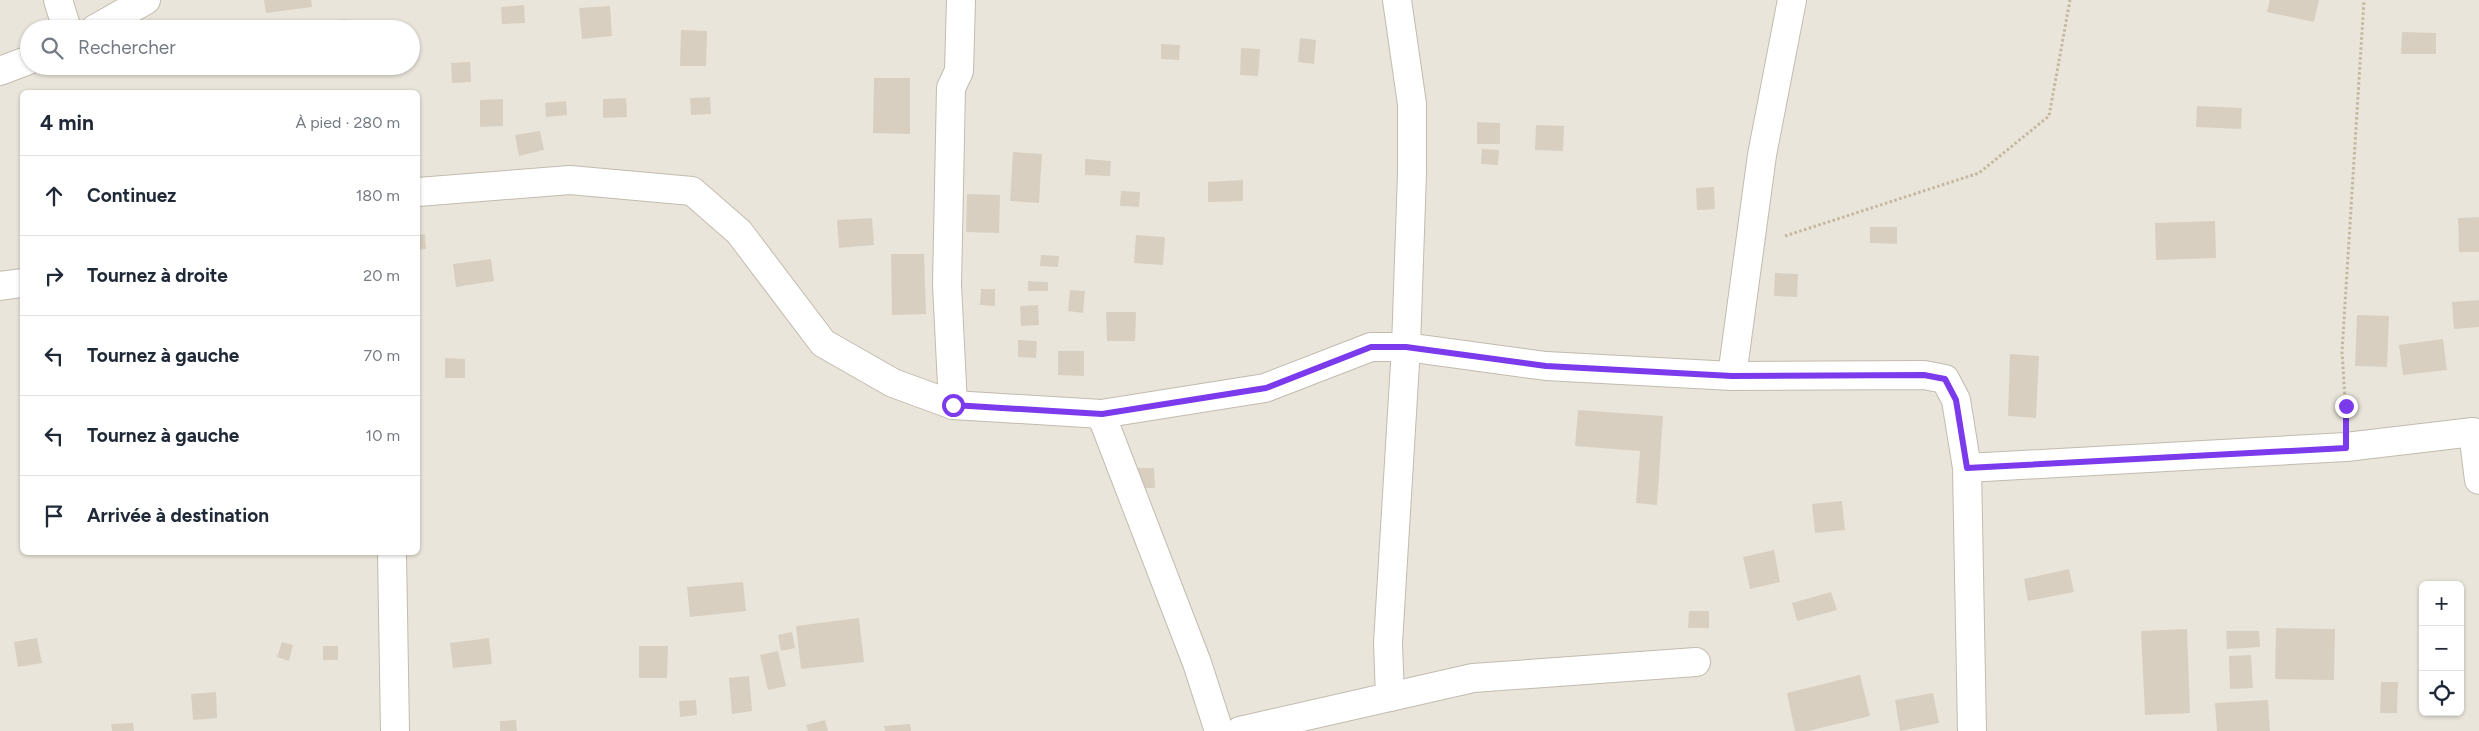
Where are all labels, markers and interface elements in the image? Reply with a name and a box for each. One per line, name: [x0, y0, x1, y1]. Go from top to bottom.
search box: [20, 20, 420, 75]
icon: search: [38, 34, 66, 62]
text: Rechercher: [78, 36, 176, 59]
text: 4 min: [40, 110, 94, 135]
text: À pied · 280 m: [295, 113, 400, 132]
icon: ahead: [40, 182, 68, 210]
text: Continuez: [87, 184, 176, 207]
text: 180 m: [356, 186, 400, 205]
icon: right: [40, 262, 68, 290]
text: Tournez à droite: [87, 264, 228, 287]
text: 20 m: [363, 266, 400, 285]
icon: left: [40, 342, 68, 370]
text: Tournez à gauche: [87, 344, 239, 367]
text: 70 m: [364, 346, 400, 365]
route start: [942, 394, 965, 417]
route end: [2335, 395, 2358, 418]
icon: left: [40, 422, 68, 450]
text: Tournez à gauche: [87, 424, 239, 447]
text: 10 m: [366, 426, 400, 445]
icon: arrive: [40, 502, 68, 530]
text: Arrivée à destination: [87, 504, 269, 527]
map controls: [2419, 581, 2464, 716]
button: +: [2419, 581, 2464, 626]
button: −: [2419, 626, 2464, 671]
button: locate: [2419, 671, 2464, 716]

